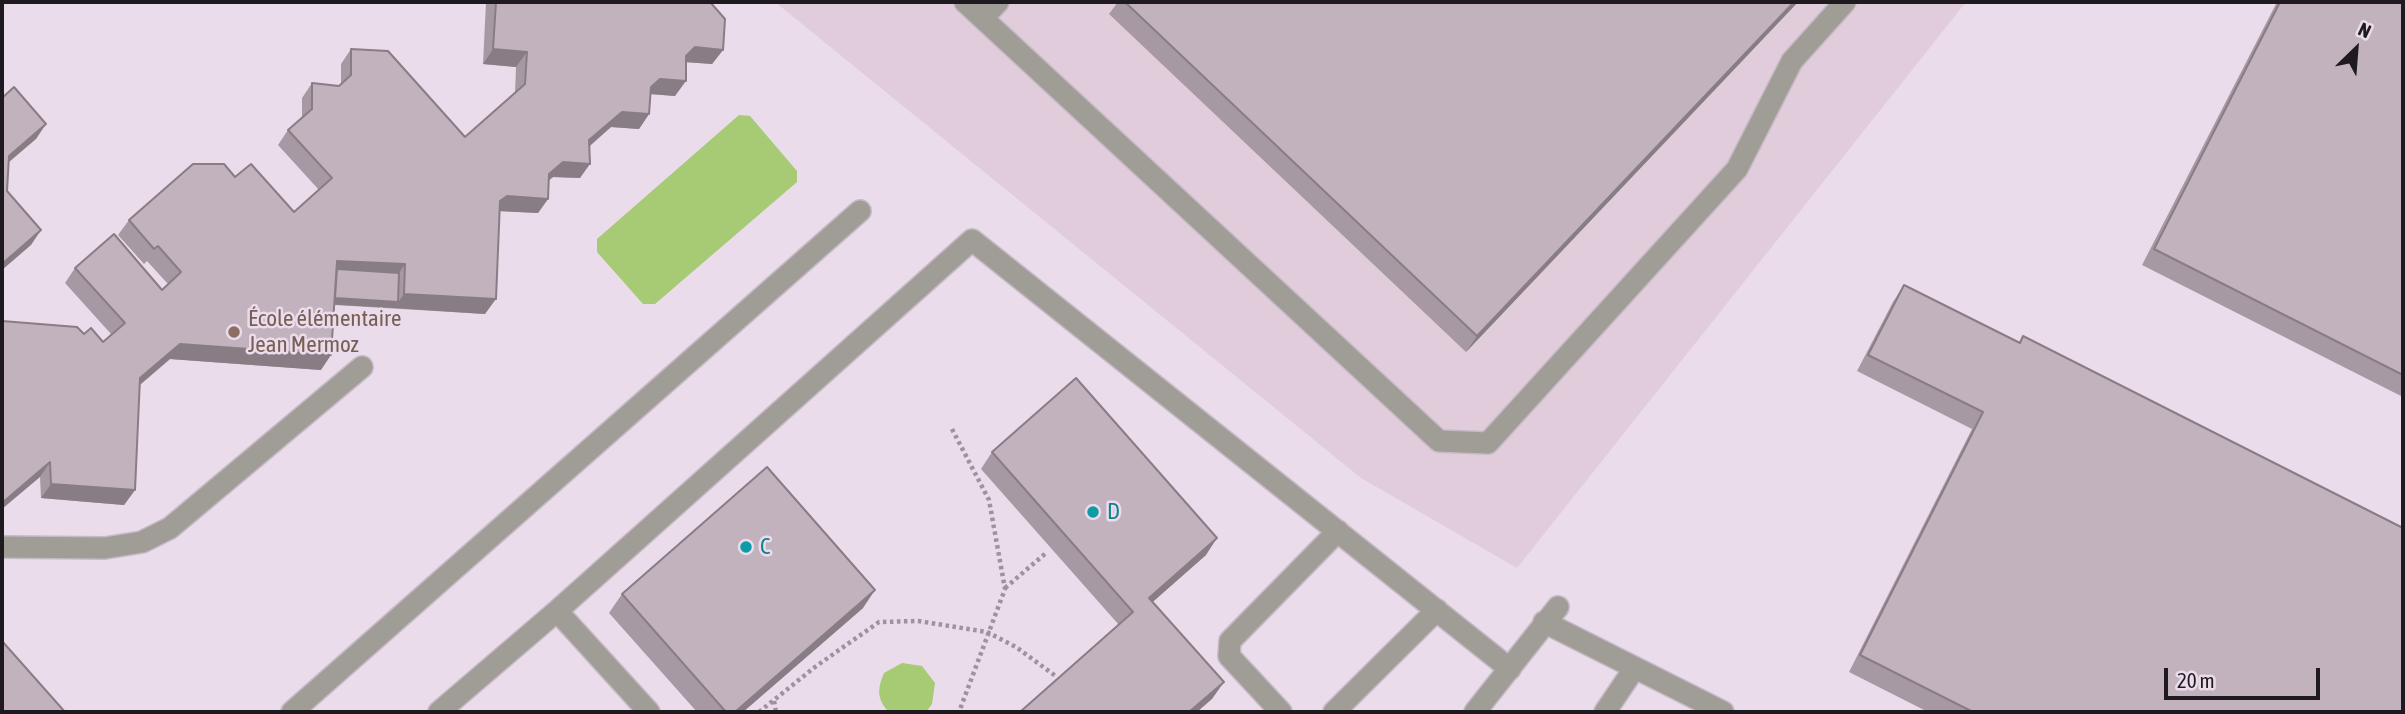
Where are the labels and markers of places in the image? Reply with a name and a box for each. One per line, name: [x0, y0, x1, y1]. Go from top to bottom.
place label: École élémentaire Jean Mermoz: [248, 305, 401, 359]
marker: École élémentaire Jean Mermoz: [226, 324, 242, 340]
place label: D: [1107, 498, 1120, 526]
marker: D: [1085, 504, 1101, 520]
place label: C: [760, 533, 770, 561]
marker: C: [738, 539, 754, 555]

